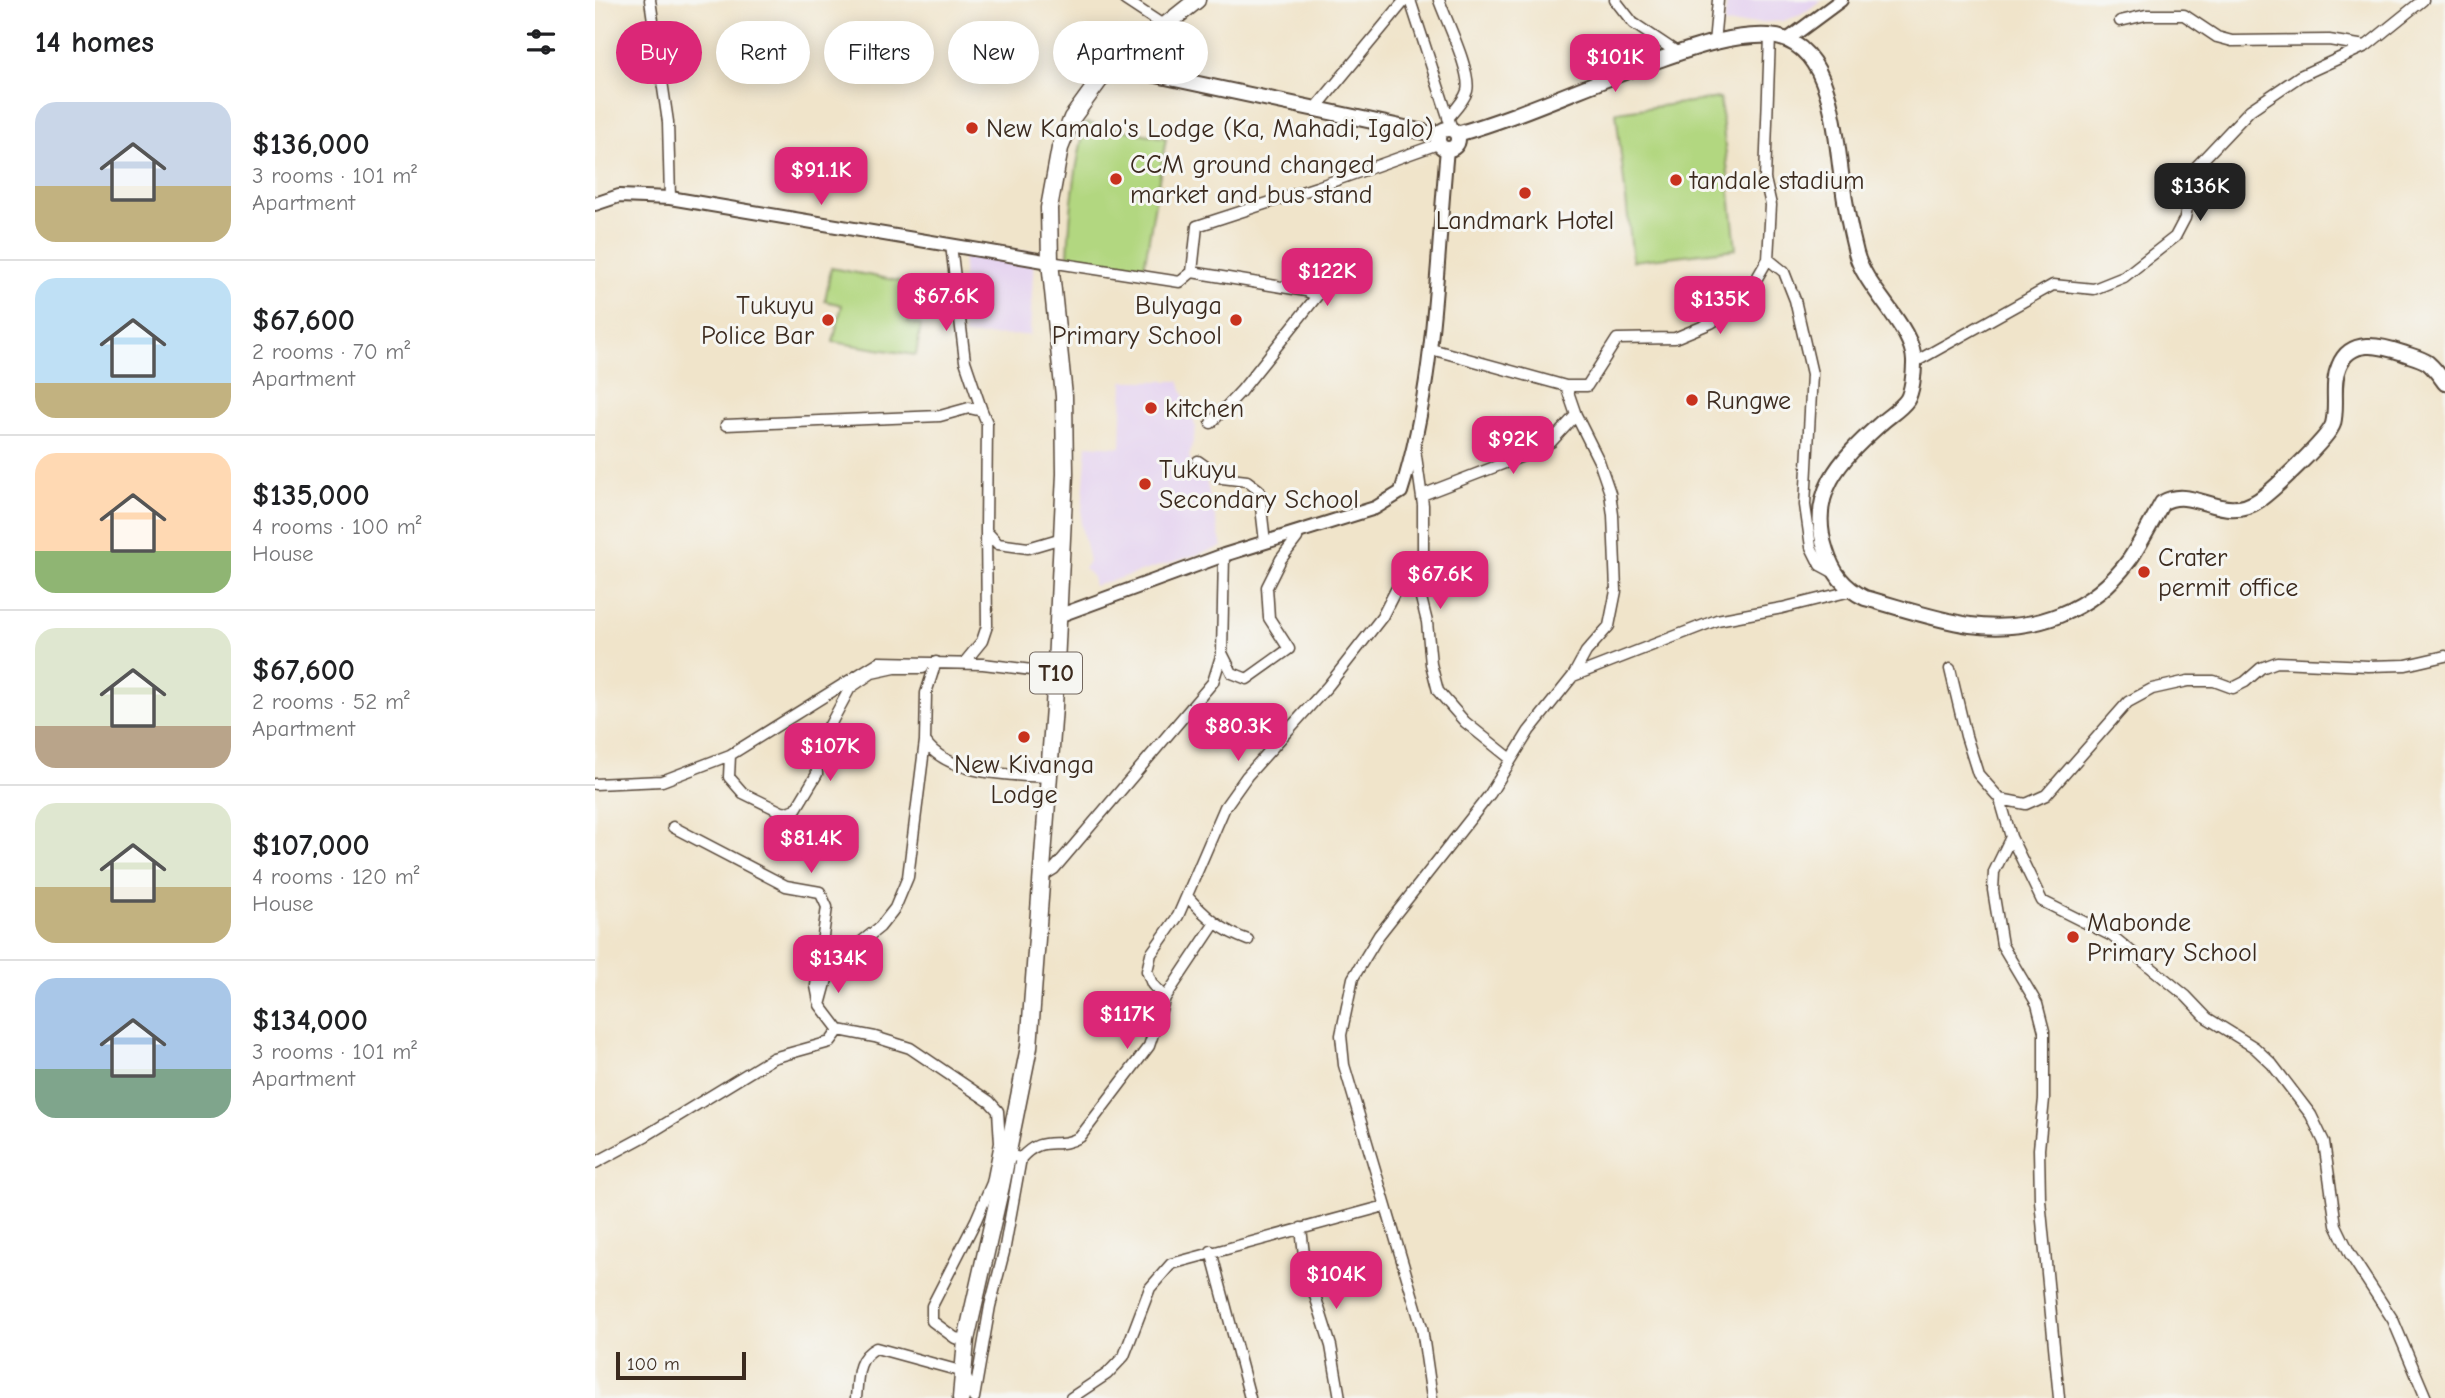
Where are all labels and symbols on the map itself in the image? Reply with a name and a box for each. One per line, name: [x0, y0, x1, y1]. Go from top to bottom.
pin: $101K: [1566, 34, 1664, 94]
place label: New Kamalo's Lodge (Ka, Mahadi, Igalo): [986, 114, 1434, 144]
marker: New Kamalo's Lodge (Ka, Mahadi, Igalo): [964, 120, 980, 136]
pin: $91.1K: [764, 148, 878, 207]
place label: CCM ground changed market and bus stand: [1130, 150, 1375, 210]
pin: $136K: [2151, 164, 2249, 223]
place label: tandale stadium: [1688, 166, 1864, 196]
marker: CCM ground changed market and bus stand: [1108, 171, 1124, 187]
marker: tandale stadium: [1668, 172, 1684, 188]
marker: Landmark Hotel: [1517, 185, 1533, 201]
place label: Landmark Hotel: [1436, 206, 1614, 236]
pin: $122K: [1278, 248, 1376, 308]
pin: $67.6K: [889, 274, 1003, 333]
pin: $135K: [1671, 276, 1769, 336]
place label: Tukuyu Police Bar: [701, 291, 815, 351]
place label: Bulyaga Primary School: [1052, 291, 1222, 351]
marker: Tukuyu Police Bar: [820, 312, 836, 328]
marker: Bulyaga Primary School: [1228, 312, 1244, 328]
place label: Rungwe: [1706, 386, 1791, 416]
marker: Rungwe: [1684, 392, 1700, 408]
place label: kitchen: [1165, 394, 1244, 424]
marker: kitchen: [1143, 400, 1159, 416]
pin: $92K: [1472, 416, 1554, 476]
place label: Tukuyu Secondary School: [1159, 455, 1359, 515]
marker: Tukuyu Secondary School: [1137, 476, 1153, 492]
place label: Crater permit office: [2158, 543, 2298, 603]
pin: $67.6K: [1383, 552, 1497, 611]
marker: Crater permit office: [2136, 564, 2152, 580]
road number: T10: [1030, 652, 1082, 694]
pin: $80.3K: [1181, 704, 1295, 763]
pin: $107K: [781, 724, 879, 783]
marker: New Kivanga Lodge: [1016, 729, 1032, 745]
place label: New Kivanga Lodge: [954, 750, 1094, 810]
pin: $81.4K: [754, 816, 868, 875]
place label: Mabonde Primary School: [2087, 908, 2257, 968]
marker: Mabonde Primary School: [2065, 929, 2081, 945]
pin: $134K: [789, 936, 887, 995]
pin: $117K: [1078, 992, 1176, 1051]
pin: $104K: [1287, 1252, 1385, 1311]
scale bar: [616, 1349, 745, 1381]

